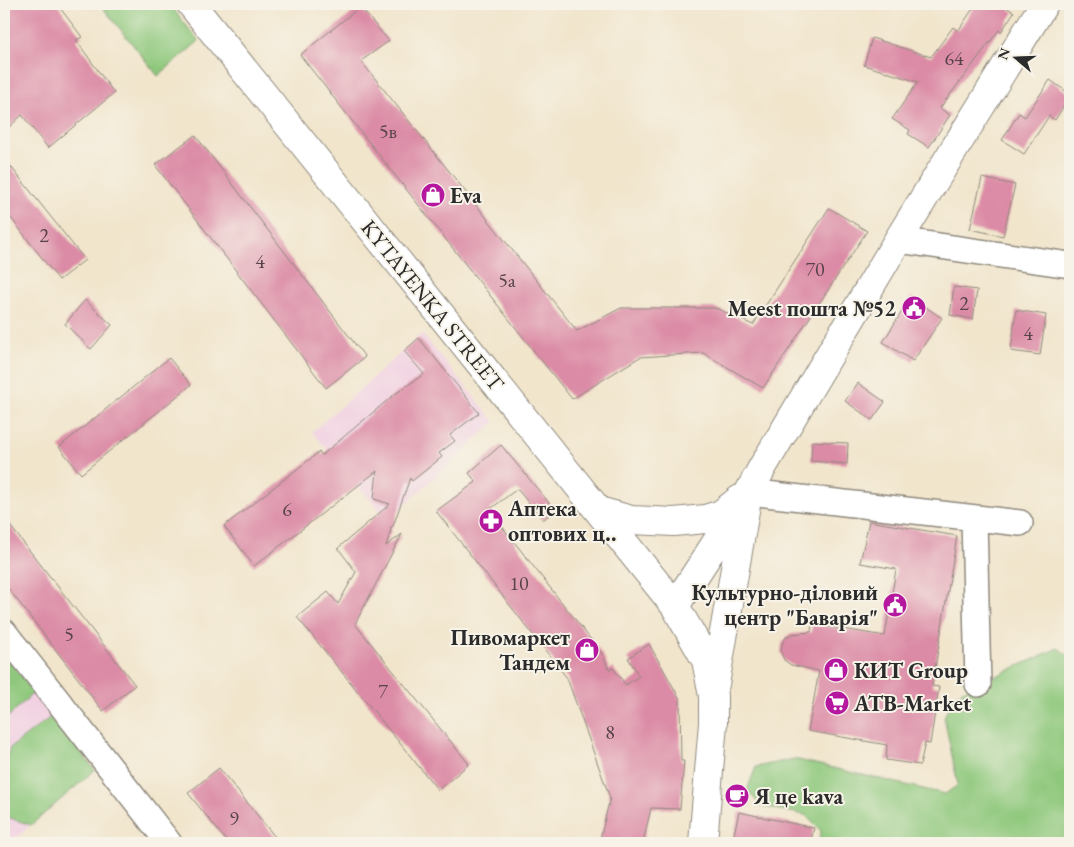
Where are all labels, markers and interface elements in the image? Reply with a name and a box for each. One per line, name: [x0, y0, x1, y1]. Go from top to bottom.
north arrow: [992, 32, 1042, 82]
house number: 64: [944, 45, 964, 71]
text: N: [993, 45, 1014, 62]
house number: 5в: [379, 118, 397, 144]
place label: Eva: [450, 181, 482, 210]
shop icon: Eva: [420, 182, 446, 208]
street label: KYTAYENKA STREET: [355, 214, 511, 397]
house number: 2: [39, 222, 49, 248]
house number: 4: [255, 248, 265, 274]
house number: 70: [805, 256, 825, 282]
house number: 5а: [498, 267, 516, 293]
house number: 2: [959, 290, 969, 316]
place label: Meest пошта №52: [727, 294, 896, 323]
public building icon: Meest пошта №52: [901, 295, 927, 321]
house number: 4: [1023, 320, 1033, 346]
place label: Аптека оптових ц‥: [507, 494, 616, 548]
house number: 6: [282, 496, 292, 522]
pharmacy icon: Аптека оптових ц‥: [478, 508, 504, 534]
house number: 10: [509, 570, 529, 596]
place label: Культурно-діловий центр "Баварія": [691, 578, 878, 632]
public building icon: Культурно-діловий центр "Баварія": [882, 592, 908, 618]
house number: 5: [64, 621, 74, 647]
place label: Пивомаркет Тандем: [451, 623, 570, 677]
shop icon: Пивомаркет Тандем: [574, 637, 600, 663]
place label: КИТ Group: [854, 656, 968, 685]
shop icon: КИТ Group: [823, 657, 849, 683]
house number: 7: [378, 678, 388, 704]
place label: ATB-Market: [853, 689, 972, 718]
supermarket icon: ATB-Market: [824, 690, 850, 716]
house number: 8: [605, 719, 615, 745]
place label: Я це kava: [753, 782, 843, 811]
cafe icon: Я це kava: [724, 783, 750, 809]
house number: 9: [229, 805, 239, 831]

